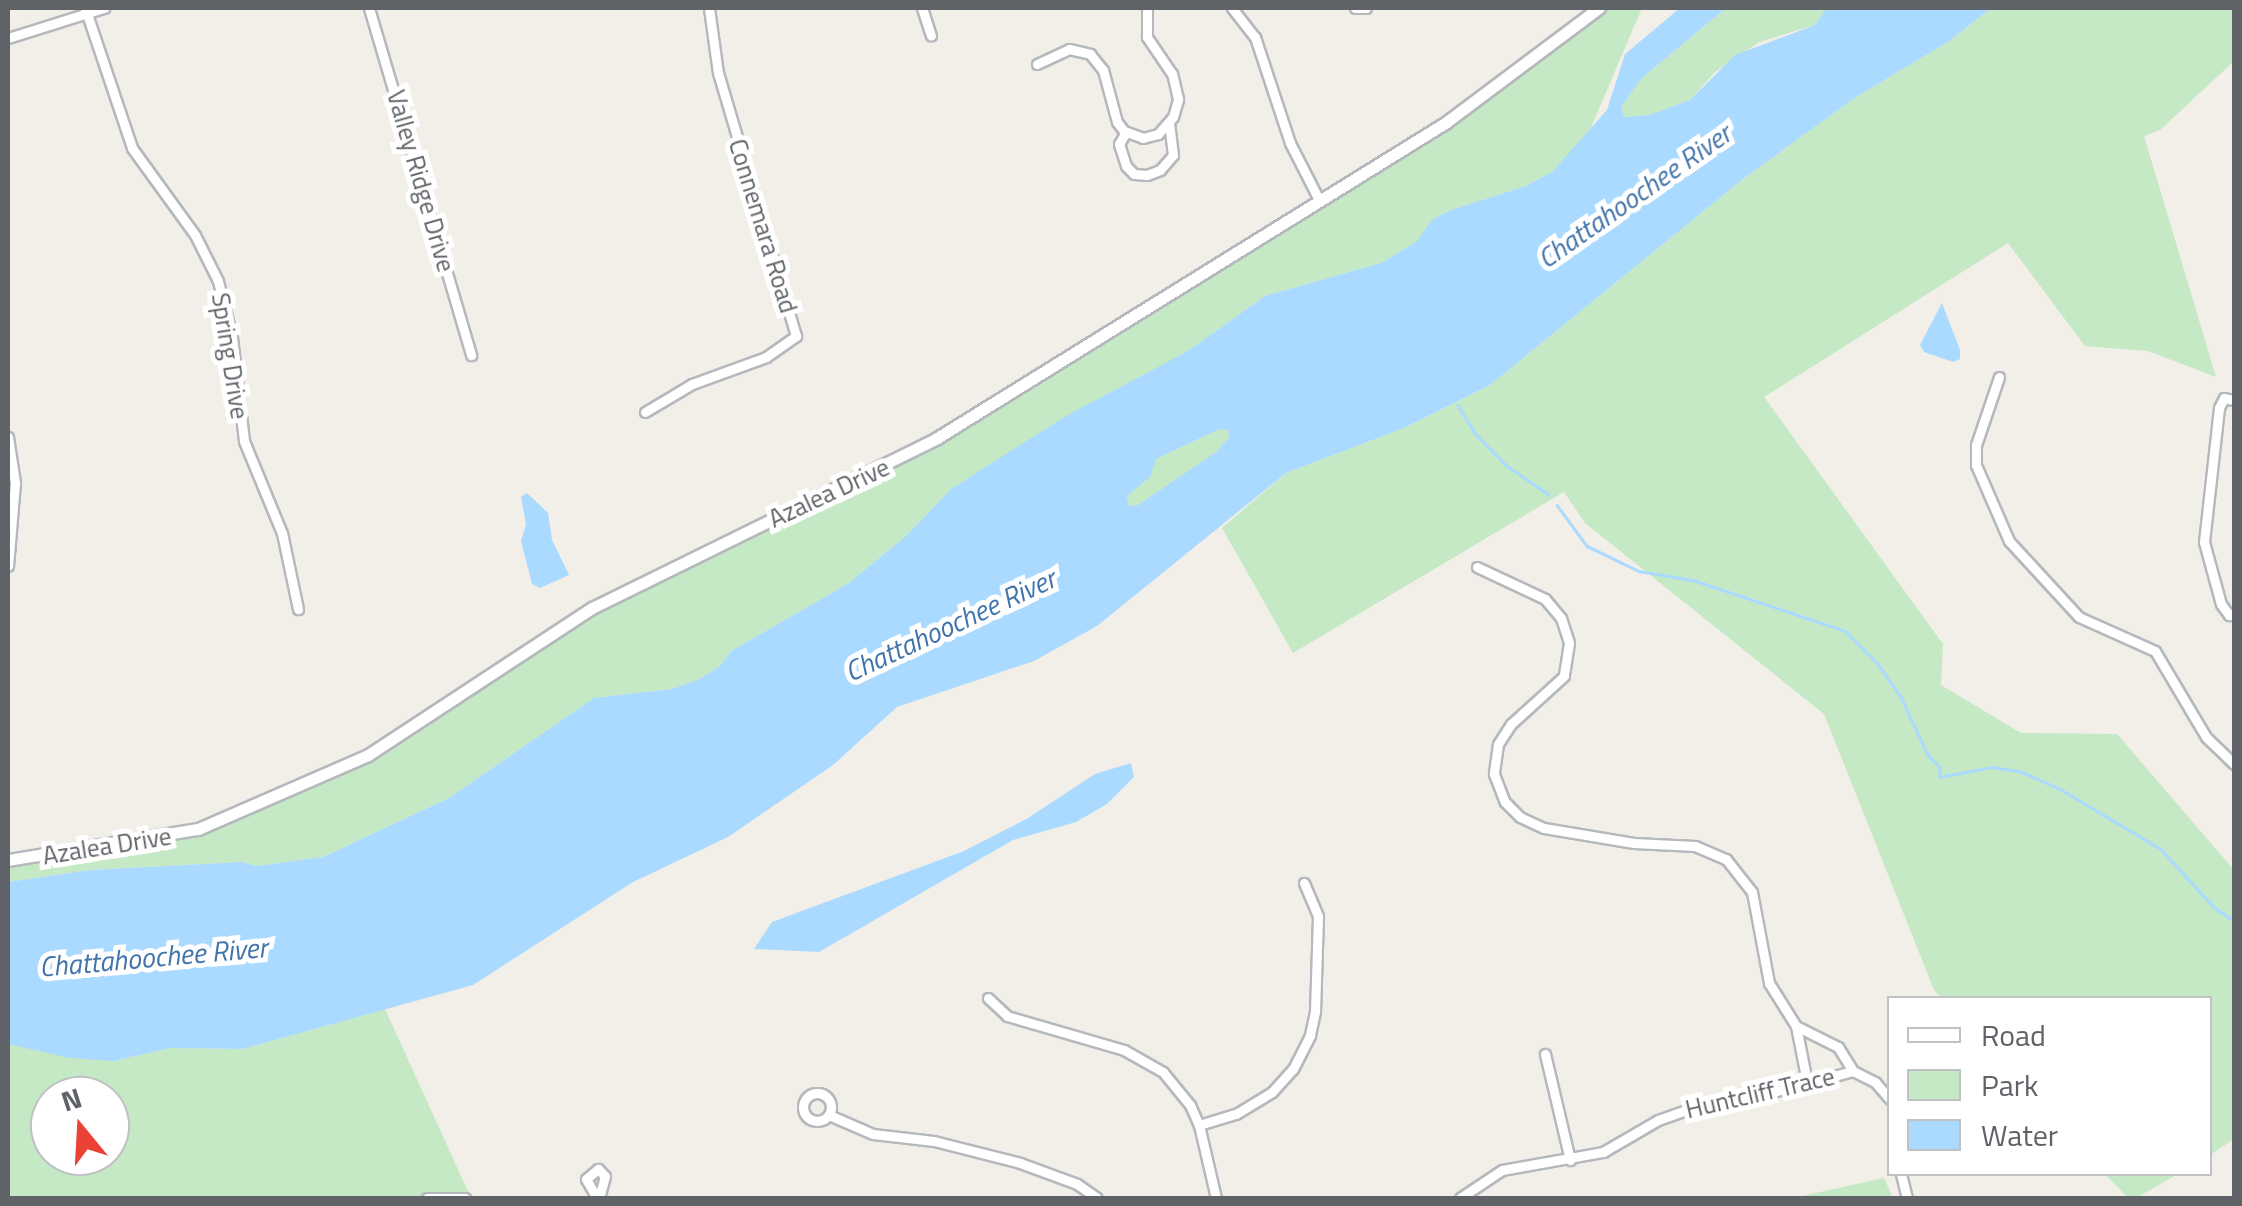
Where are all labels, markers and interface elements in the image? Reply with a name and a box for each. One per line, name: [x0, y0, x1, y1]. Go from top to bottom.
street label: Valley Ridge Drive: [381, 87, 461, 275]
water label: Chattahoochee River: [1531, 117, 1737, 275]
street label: Connemara Road: [722, 135, 804, 317]
street label: Spring Drive: [205, 291, 255, 421]
street label: Azalea Drive: [764, 452, 894, 534]
water label: Chattahoochee River: [839, 561, 1061, 689]
street label: Azalea Drive: [41, 821, 173, 871]
water label: Chattahoochee River: [38, 930, 268, 984]
legend: [1887, 996, 2212, 1176]
text: Road: [1981, 1012, 2046, 1058]
street label: Huntcliff Trace: [1683, 1061, 1837, 1125]
text: Park: [1981, 1062, 2038, 1108]
text: N: [55, 1075, 87, 1122]
north arrow: [30, 1076, 130, 1176]
text: Water: [1981, 1112, 2058, 1158]

